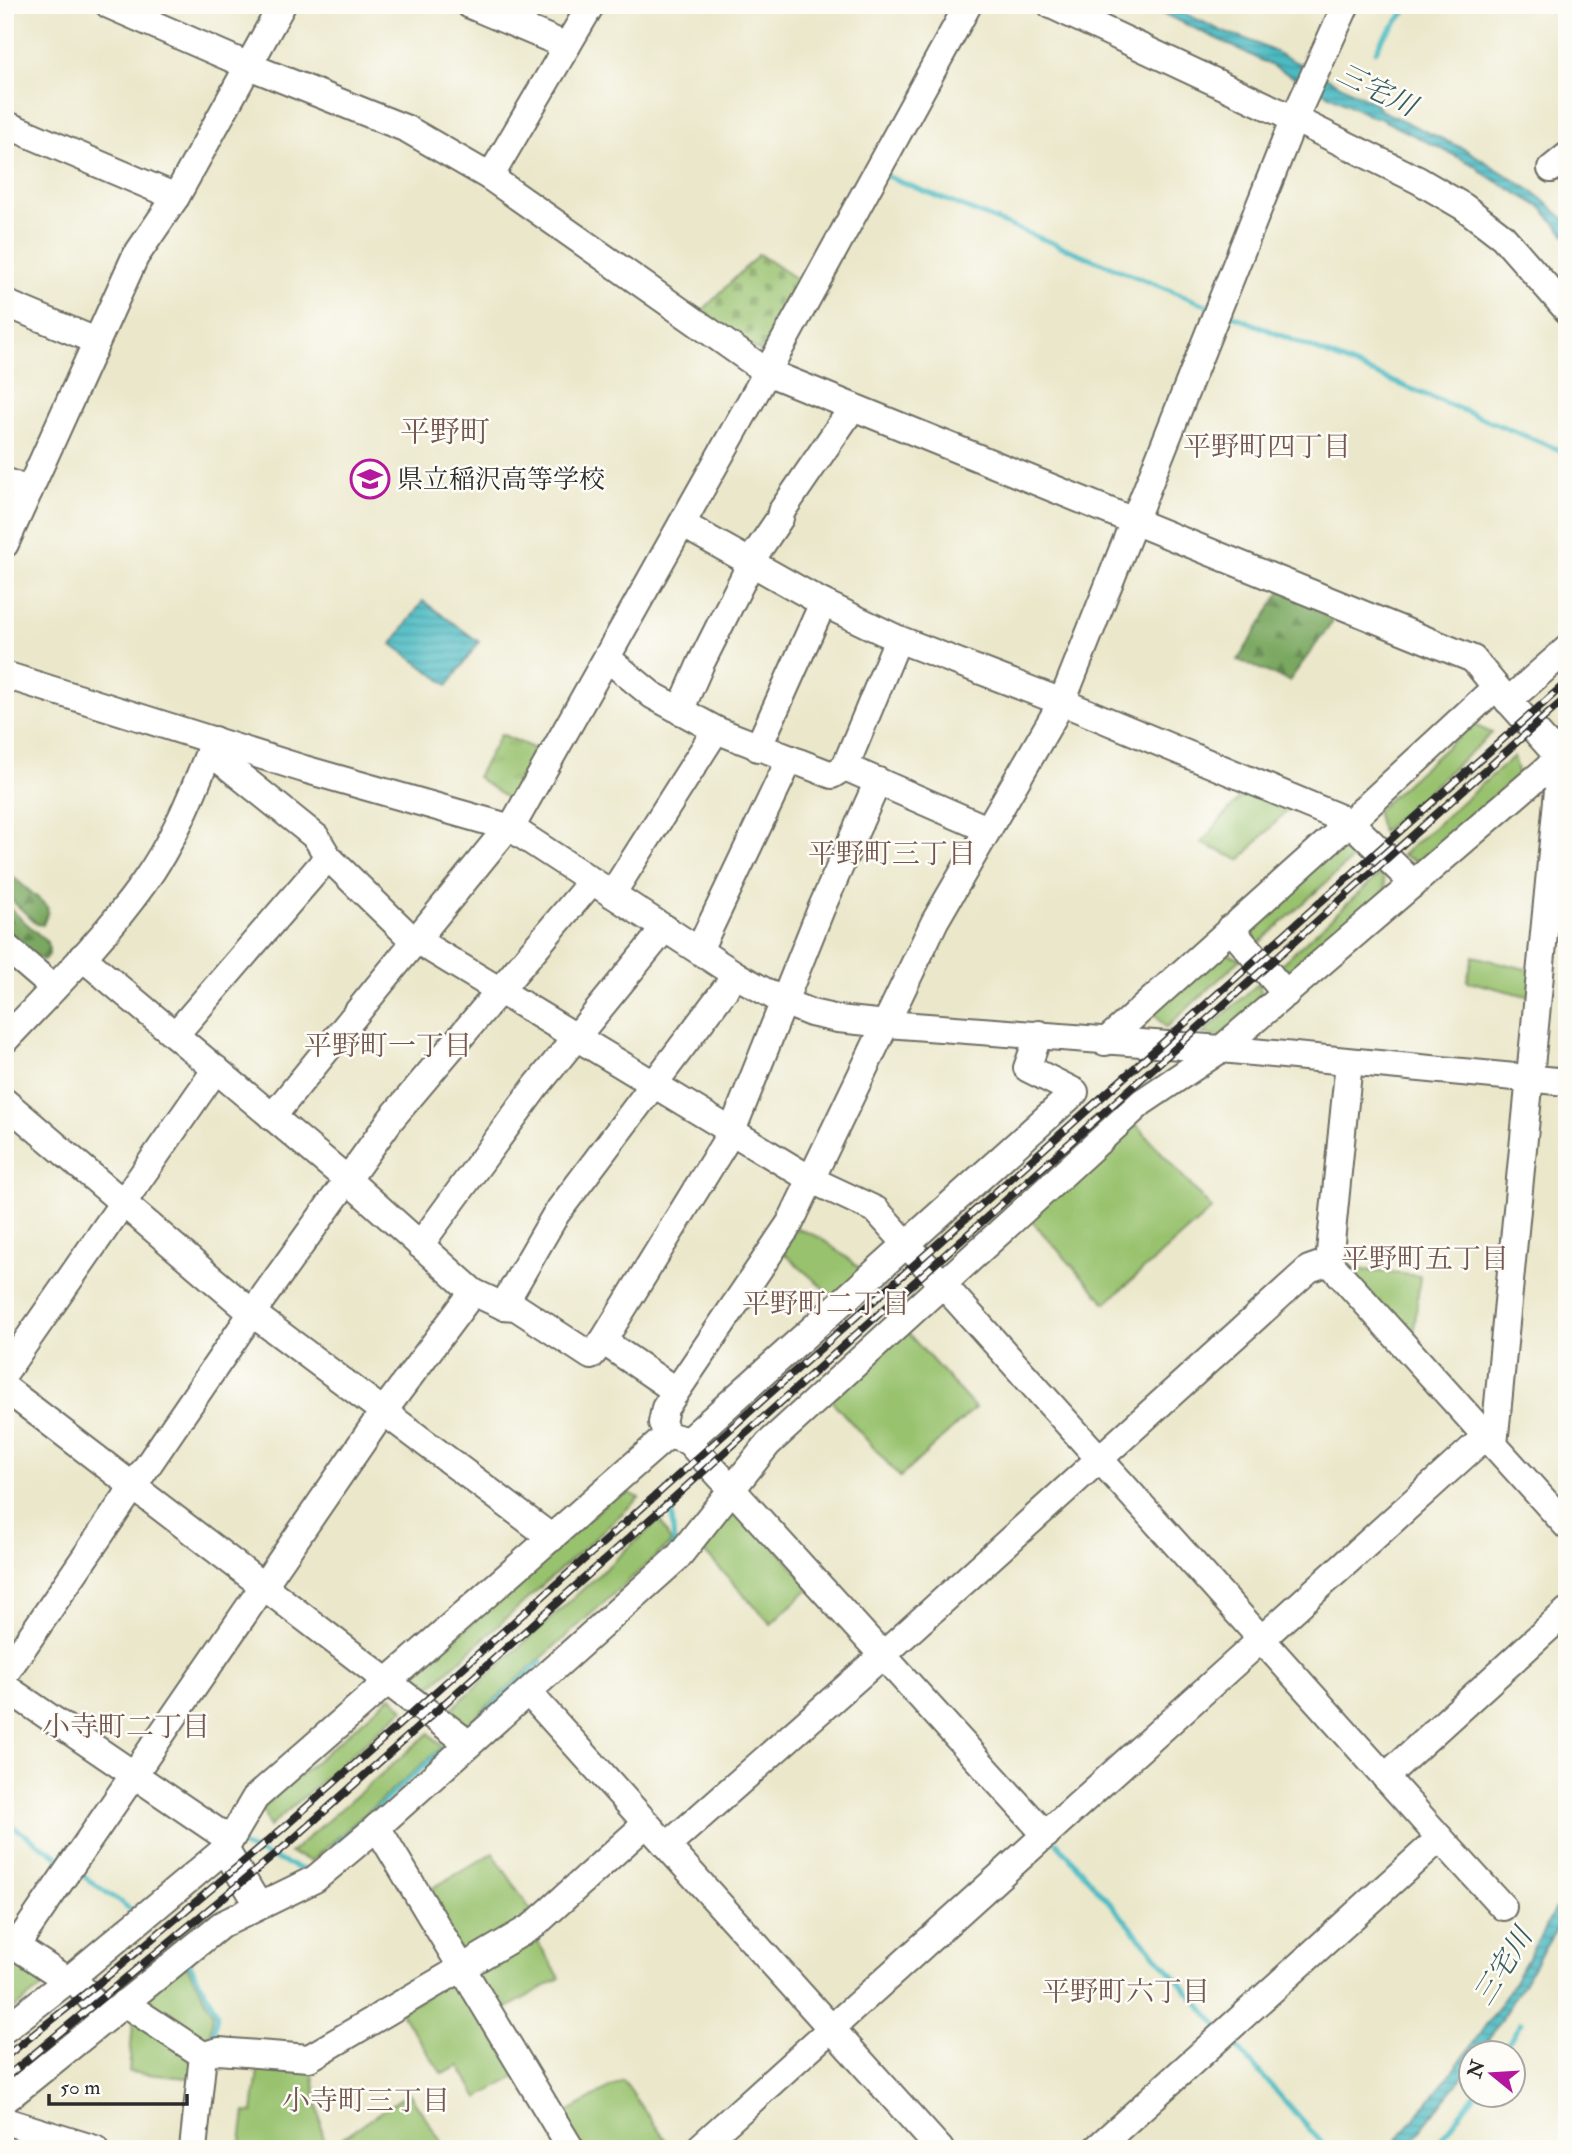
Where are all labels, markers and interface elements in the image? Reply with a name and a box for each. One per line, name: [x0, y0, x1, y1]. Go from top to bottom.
water label: 三宅川: [1331, 56, 1424, 126]
district label: 平野町: [400, 414, 490, 451]
district label: 平野町四丁目: [1183, 430, 1351, 465]
school or university icon: 県立稲沢高等学校: [349, 458, 391, 500]
place label: 県立稲沢高等学校: [397, 464, 605, 496]
district label: 平野町三丁目: [808, 837, 976, 872]
district label: 平野町一丁目: [304, 1029, 472, 1064]
district label: 平野町五丁目: [1341, 1242, 1509, 1277]
district label: 平野町二丁目: [742, 1287, 910, 1322]
district label: 小寺町二丁目: [42, 1710, 210, 1745]
water label: 三宅川: [1466, 1919, 1542, 2012]
district label: 平野町六丁目: [1042, 1975, 1210, 2010]
north arrow: [1456, 2038, 1526, 2108]
text: N: [1462, 2056, 1491, 2082]
scale bar: [49, 2063, 187, 2107]
text: 50 m: [60, 2074, 101, 2101]
district label: 小寺町三丁目: [282, 2084, 450, 2119]

